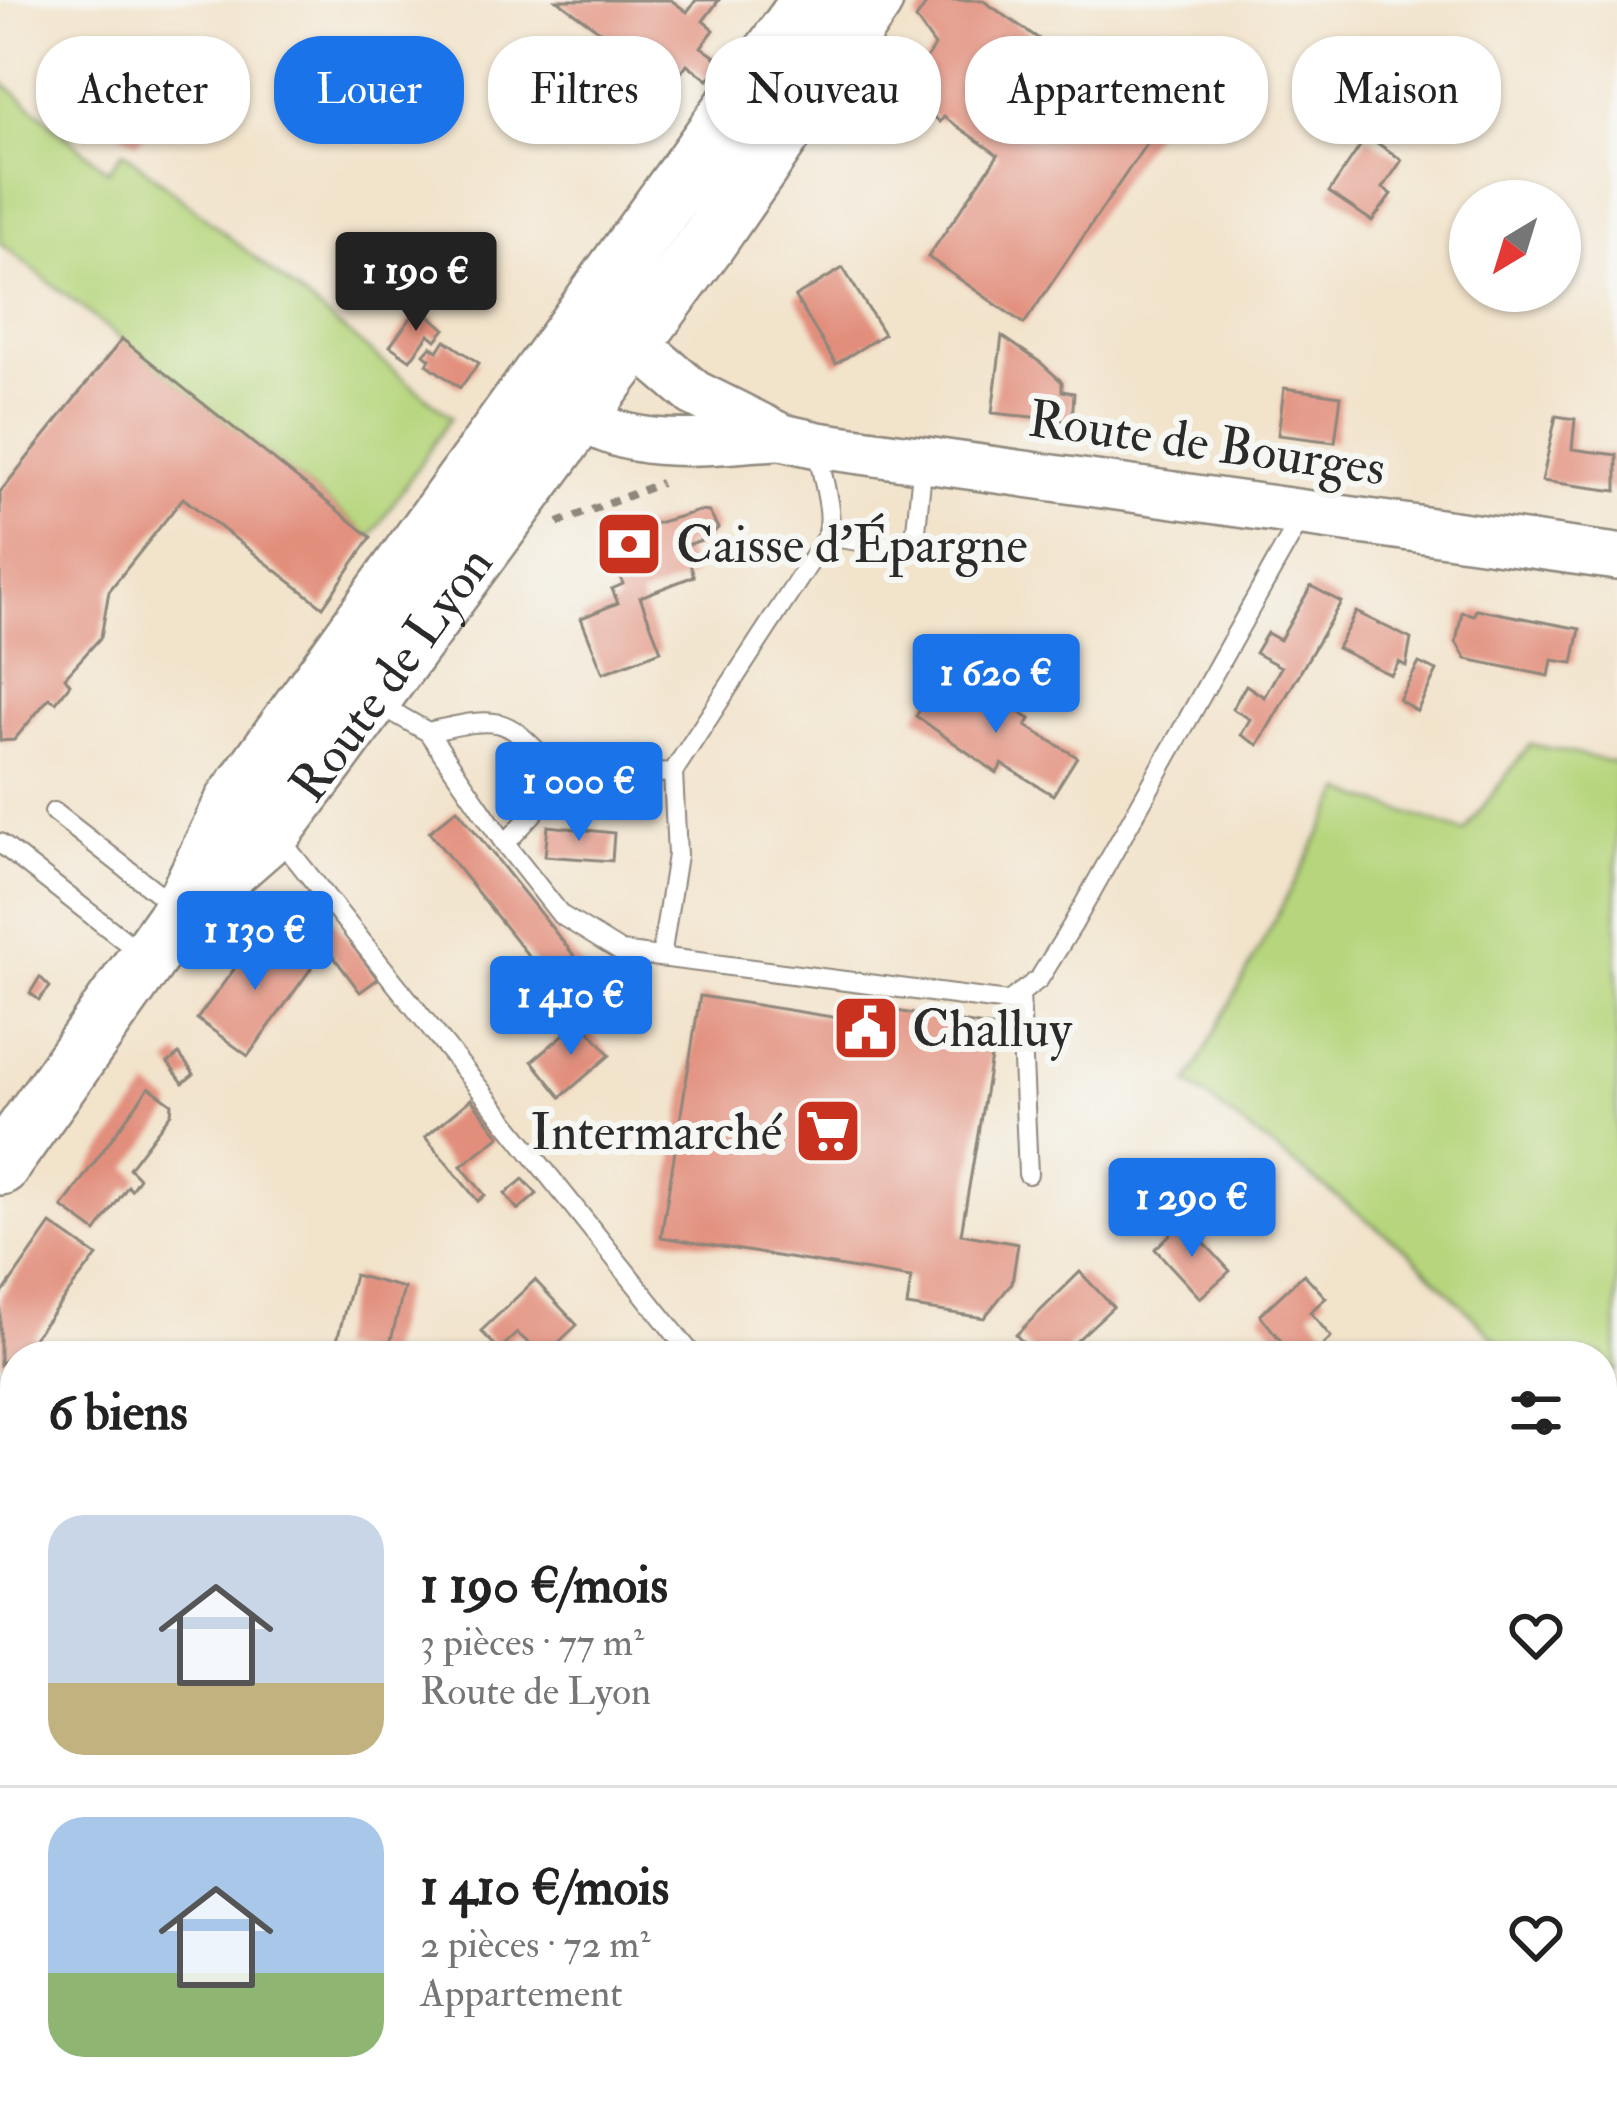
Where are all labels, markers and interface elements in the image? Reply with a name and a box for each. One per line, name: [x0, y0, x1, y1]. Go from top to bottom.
chip: Acheter: [36, 36, 250, 144]
chip: Louer: [274, 36, 464, 144]
chip: Filtres: [488, 36, 681, 144]
chip: Nouveau: [705, 36, 941, 144]
chip: Appartement: [965, 36, 1268, 144]
chip: Maison: [1292, 36, 1501, 144]
north arrow: [1449, 180, 1581, 312]
map controls: [1449, 180, 1581, 312]
pin: 1 190 €: [305, 232, 527, 334]
text: 1 190 €: [363, 246, 469, 295]
street label: Route de Bourges: [1024, 387, 1389, 501]
bank icon: Caisse d'Épargne: [594, 509, 664, 579]
place label: Caisse d'Épargne: [676, 512, 1028, 578]
street label: Route de Lyon: [276, 534, 507, 815]
pin: 1 620 €: [885, 634, 1107, 736]
text: 1 620 €: [940, 648, 1052, 697]
pin: 1 000 €: [468, 742, 690, 844]
text: 1 000 €: [522, 756, 636, 805]
pin: 1 130 €: [144, 891, 366, 993]
text: 1 130 €: [204, 905, 306, 954]
pin: 1 410 €: [460, 956, 682, 1058]
text: 1 410 €: [517, 970, 625, 1019]
public building icon: Challuy: [831, 993, 901, 1063]
place label: Challuy: [912, 998, 1073, 1062]
supermarket icon: Intermarché: [793, 1096, 863, 1166]
place label: Intermarché: [531, 1101, 783, 1165]
pin: 1 290 €: [1081, 1158, 1303, 1260]
text: 1 290 €: [1136, 1172, 1248, 1221]
icon: filters: [1503, 1380, 1569, 1446]
text: 6 biens: [48, 1381, 188, 1445]
text: 1 190 €/mois: [420, 1554, 668, 1618]
icon: home: [144, 1563, 288, 1707]
icon: heart: [1503, 1602, 1569, 1668]
text: 3 pièces · 77 m²: [420, 1618, 644, 1667]
text: Route de Lyon: [420, 1667, 651, 1716]
text: 1 410 €/mois: [420, 1856, 669, 1920]
icon: home: [144, 1865, 288, 2009]
icon: heart: [1503, 1904, 1569, 1970]
text: 2 pièces · 72 m²: [420, 1920, 651, 1969]
text: Appartement: [420, 1969, 623, 2018]

